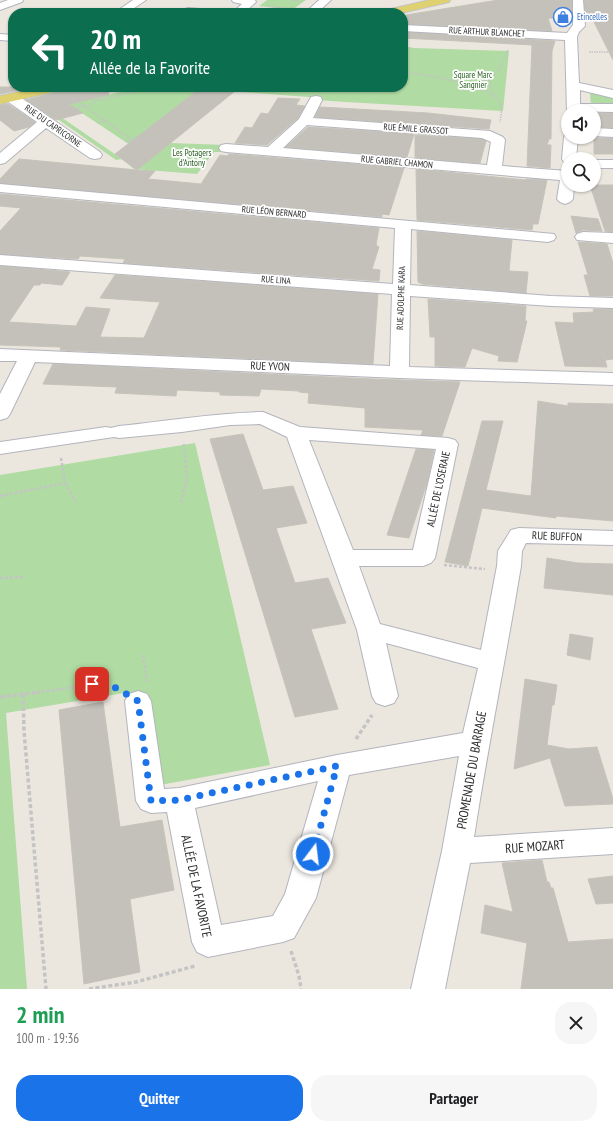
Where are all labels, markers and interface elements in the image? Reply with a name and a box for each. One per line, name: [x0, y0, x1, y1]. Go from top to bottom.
shop icon: Etincelles: [552, 6, 574, 28]
place label: Etincelles: [577, 11, 607, 22]
text: 20 m: [90, 20, 141, 57]
icon: left: [24, 24, 76, 76]
street label: RUE ARTHUR BLANCHET: [449, 24, 525, 39]
text: Allée de la Favorite: [90, 56, 210, 79]
park label: Square Marc Sangnier: [454, 69, 493, 90]
street label: RUE DU CAPRICORNE: [23, 102, 84, 149]
map controls: [561, 104, 601, 192]
button: sound: [561, 104, 601, 144]
street label: RUE ÉMILE GRASSOT: [383, 121, 449, 136]
park label: Les Potagers d'Antony: [173, 147, 211, 168]
button: search: [561, 152, 601, 192]
street label: RUE GABRIEL CHAMON: [361, 153, 434, 170]
street label: RUE LÉON BERNARD: [241, 203, 307, 220]
street label: RUE ADOLPHE KARA: [394, 265, 407, 330]
street label: RUE LINA: [261, 273, 292, 286]
street label: RUE YVON: [250, 358, 290, 374]
street label: ALLÉE DE L'OSERAIE: [423, 450, 453, 528]
street label: RUE BUFFON: [532, 528, 582, 544]
pin: [75, 667, 109, 701]
icon: arrive: [81, 673, 103, 695]
street label: PROMENADE DU BARRAGE: [453, 710, 490, 831]
street label: ALLÉE DE LA FAVORITE: [177, 833, 216, 939]
position arrow: [292, 833, 334, 875]
street label: RUE MOZART: [505, 836, 566, 857]
text: 2 min: [16, 999, 64, 1030]
button: close: [555, 1002, 597, 1044]
text: 100 m · 19:36: [16, 1030, 79, 1047]
button: Quitter: [16, 1075, 303, 1121]
button: Partager: [311, 1075, 597, 1121]

